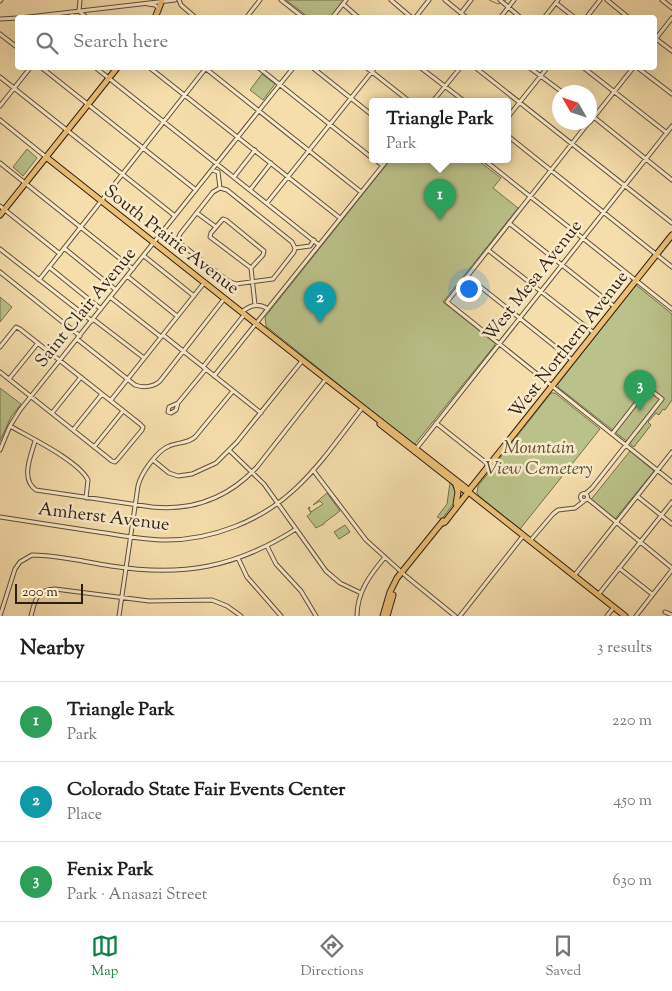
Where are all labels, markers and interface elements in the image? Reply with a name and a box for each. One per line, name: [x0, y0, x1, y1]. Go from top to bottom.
search box: [15, 15, 657, 70]
icon: search: [33, 29, 61, 57]
text: Search here: [73, 29, 168, 56]
north arrow: [552, 85, 597, 130]
popup: [369, 98, 511, 163]
text: Triangle Park: [386, 106, 494, 133]
text: Park: [386, 133, 417, 156]
street label: South Prairie Avenue: [98, 179, 244, 302]
pin: 1: [424, 179, 456, 220]
street label: West Mesa Avenue: [478, 215, 589, 347]
street label: Saint Clair Avenue: [30, 242, 143, 374]
street label: West Northern Avenue: [504, 266, 635, 424]
your location: [456, 276, 482, 302]
pin: 2: [304, 282, 336, 323]
pin: 3: [624, 370, 656, 411]
park label: Mountain View Cemetery: [485, 436, 593, 483]
street label: Amherst Avenue: [37, 497, 171, 539]
scale bar: [15, 581, 82, 604]
text: 200 m: [22, 583, 58, 603]
text: Nearby: [20, 634, 85, 664]
text: 3 results: [597, 637, 652, 660]
text: Triangle Park: [67, 697, 175, 724]
text: 1: [33, 710, 39, 733]
text: 220 m: [612, 710, 652, 733]
text: Park: [67, 724, 98, 747]
text: Colorado State Fair Events Center: [67, 777, 345, 804]
text: 2: [32, 790, 40, 813]
text: 450 m: [613, 790, 652, 813]
text: Place: [67, 804, 102, 827]
text: Fenix Park: [67, 857, 154, 884]
text: 3: [33, 870, 39, 893]
text: 630 m: [613, 870, 652, 893]
text: Park · Anasazi Street: [67, 884, 207, 907]
tab: Map: [91, 932, 119, 982]
tab: Directions: [300, 932, 364, 982]
tab: Saved: [545, 932, 581, 982]

